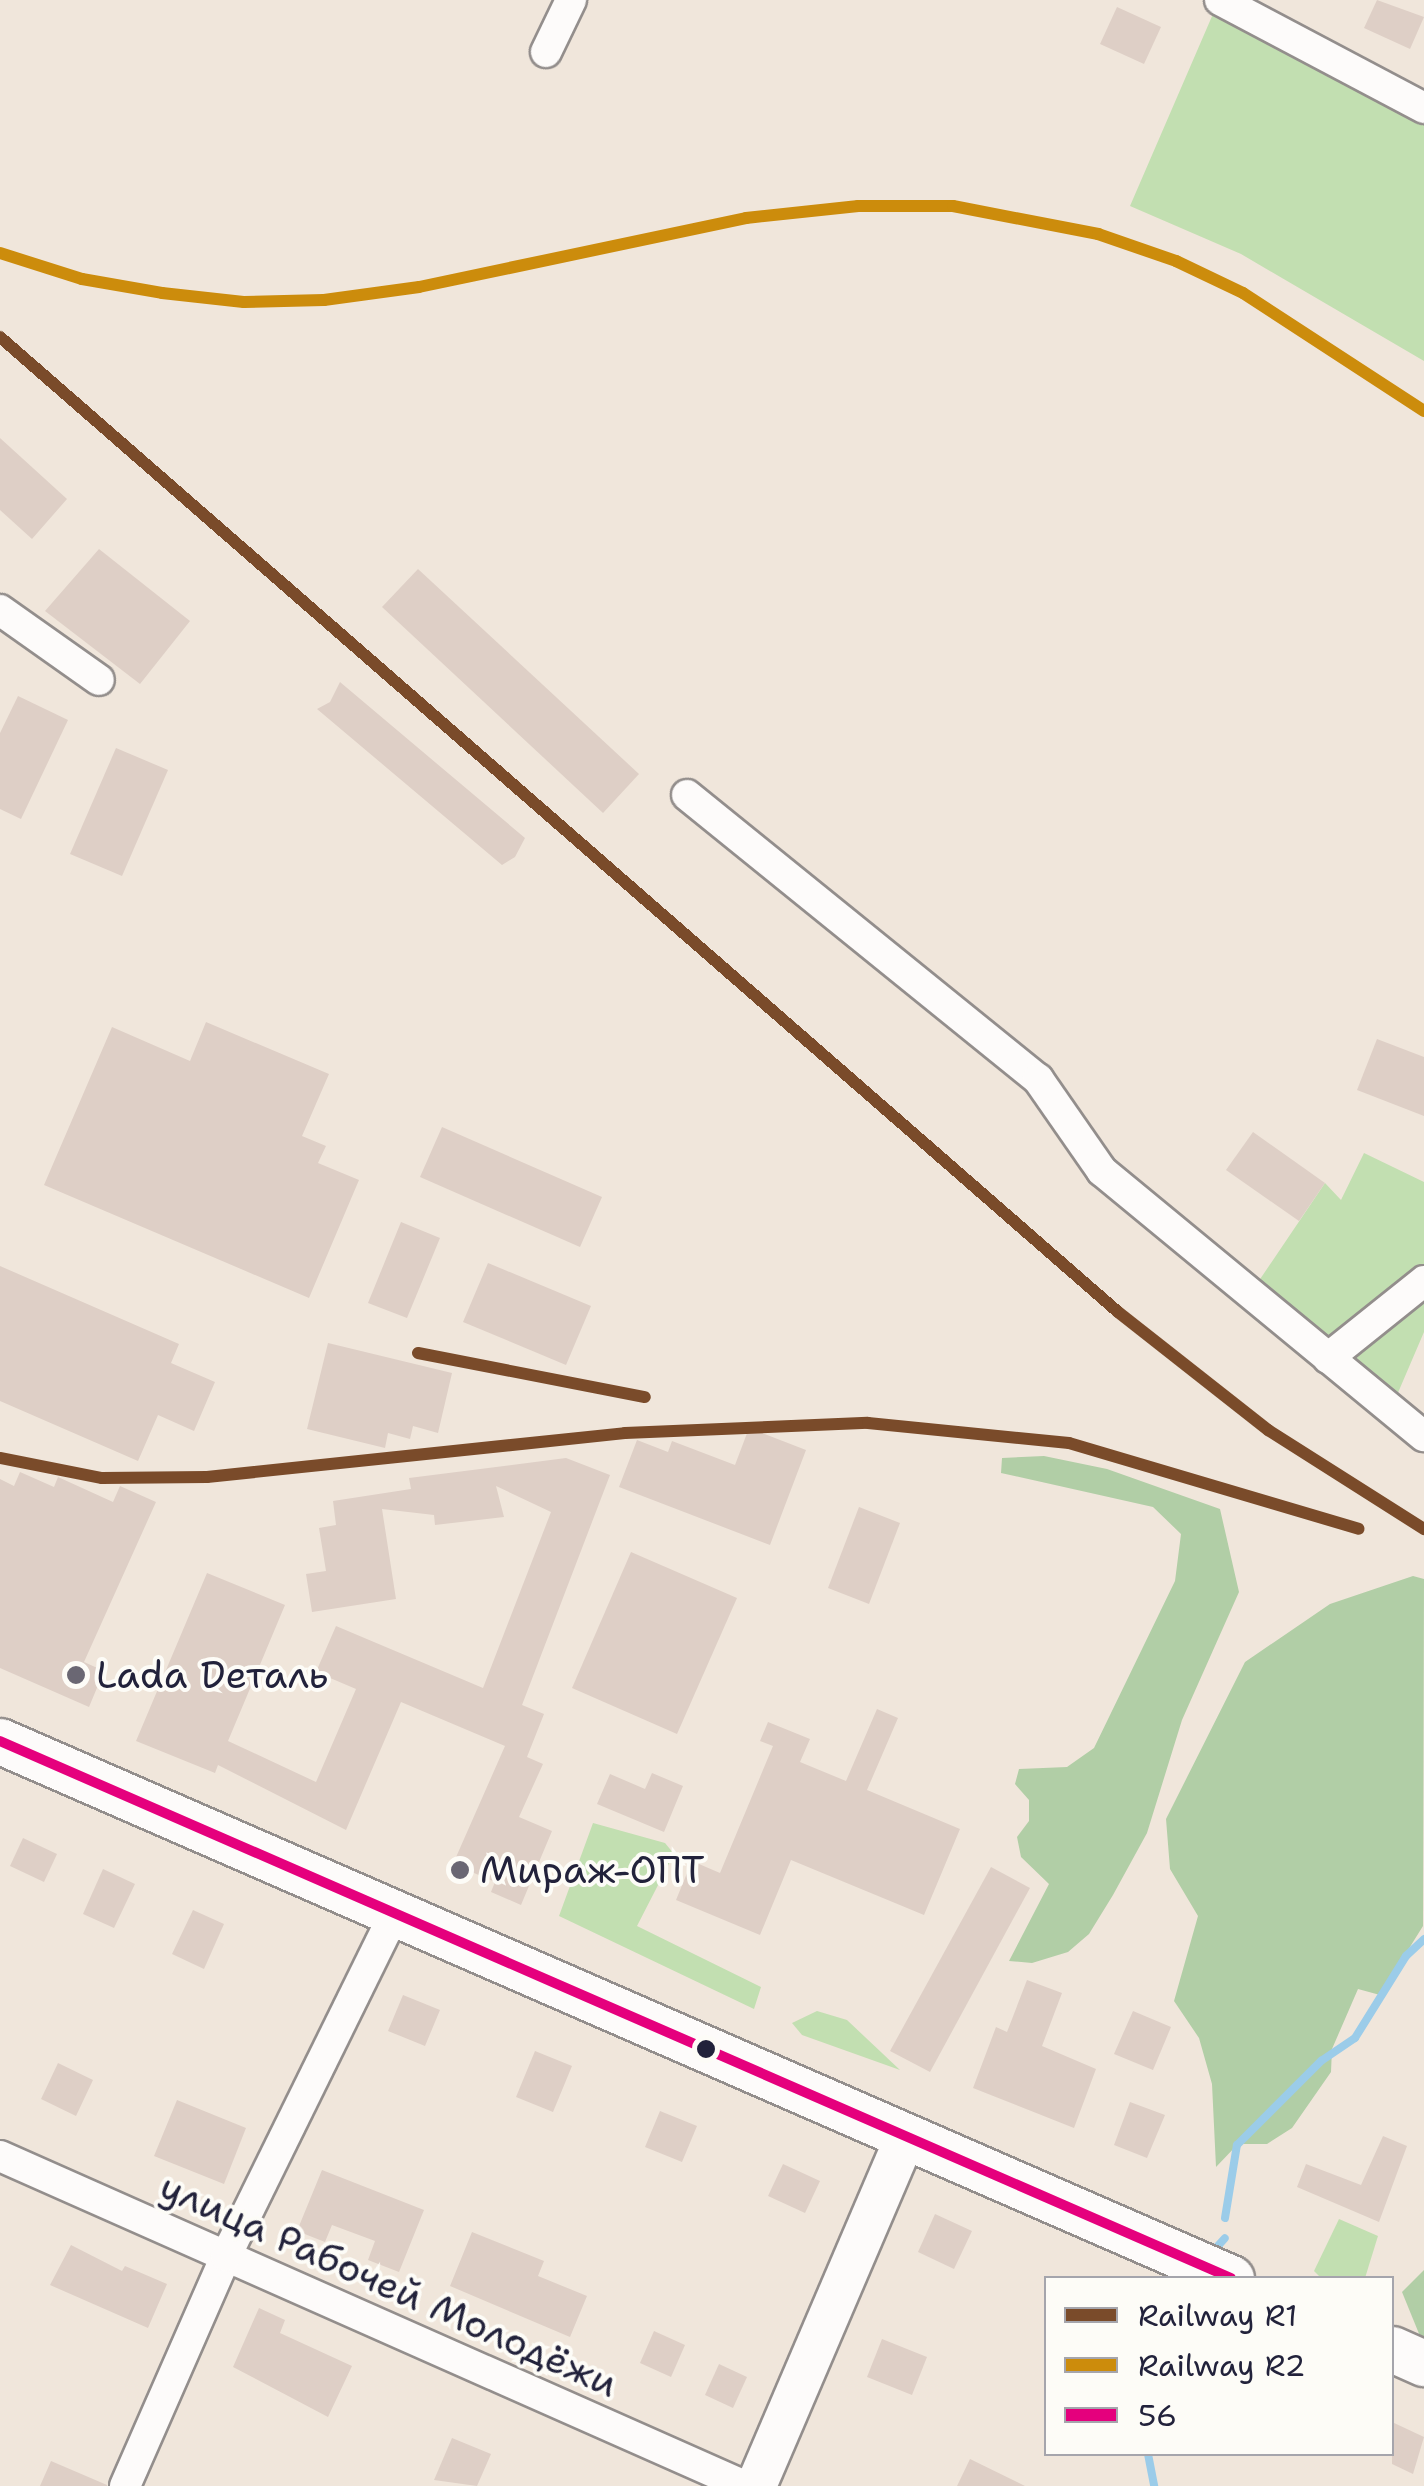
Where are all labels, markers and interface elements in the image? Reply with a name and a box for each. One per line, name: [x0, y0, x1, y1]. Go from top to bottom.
place label: Lada Dеталь: [96, 1652, 328, 1698]
marker: Lada Dеталь: [65, 1664, 87, 1686]
place label: Мираж-ОПТ: [480, 1847, 705, 1893]
marker: Мираж-ОПТ: [449, 1859, 471, 1881]
unlabelled marker: [696, 2039, 716, 2059]
street label: улица Рабочей Молодёжи: [153, 2163, 625, 2407]
legend: [1044, 2276, 1394, 2456]
text: Railway R1: [1138, 2295, 1298, 2336]
text: Railway R2: [1138, 2345, 1306, 2386]
text: 56: [1138, 2395, 1177, 2436]

